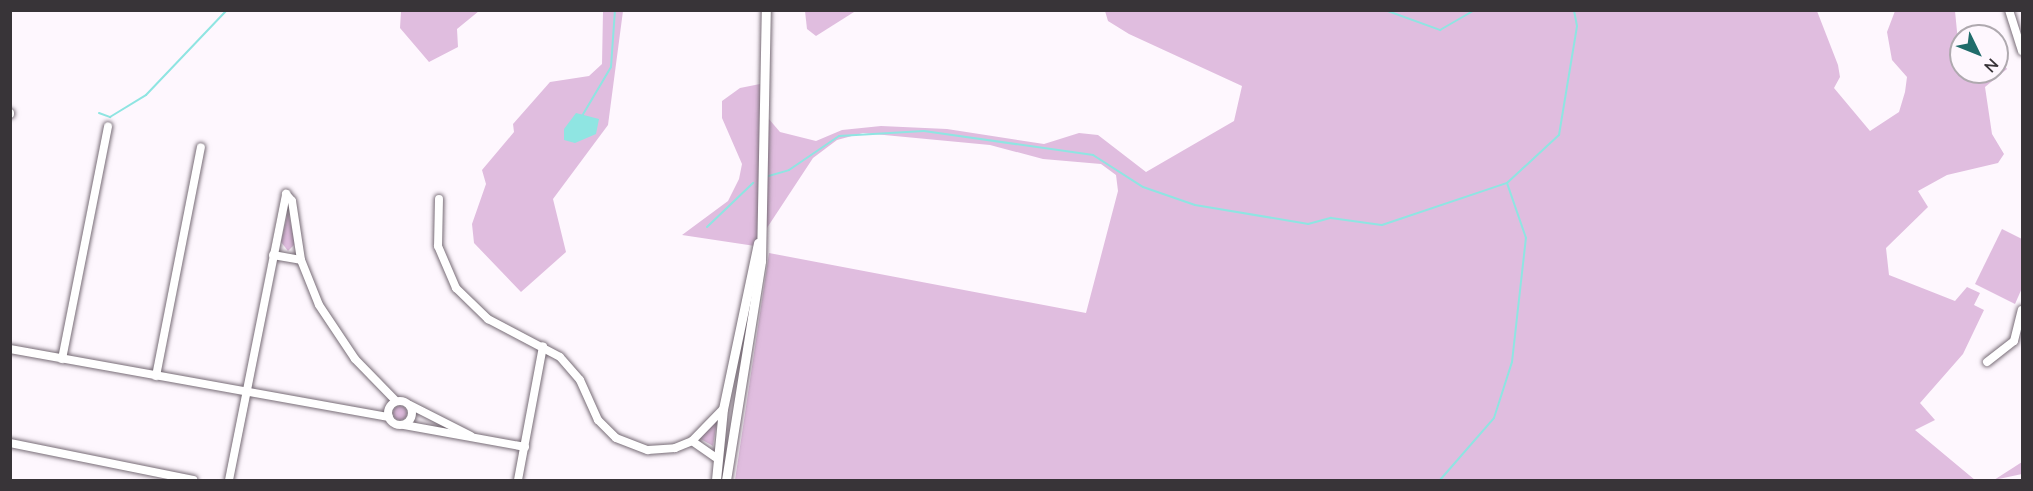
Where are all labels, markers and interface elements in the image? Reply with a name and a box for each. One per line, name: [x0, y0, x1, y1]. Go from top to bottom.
north arrow: [1949, 24, 2009, 84]
text: N: [1979, 53, 2003, 77]

